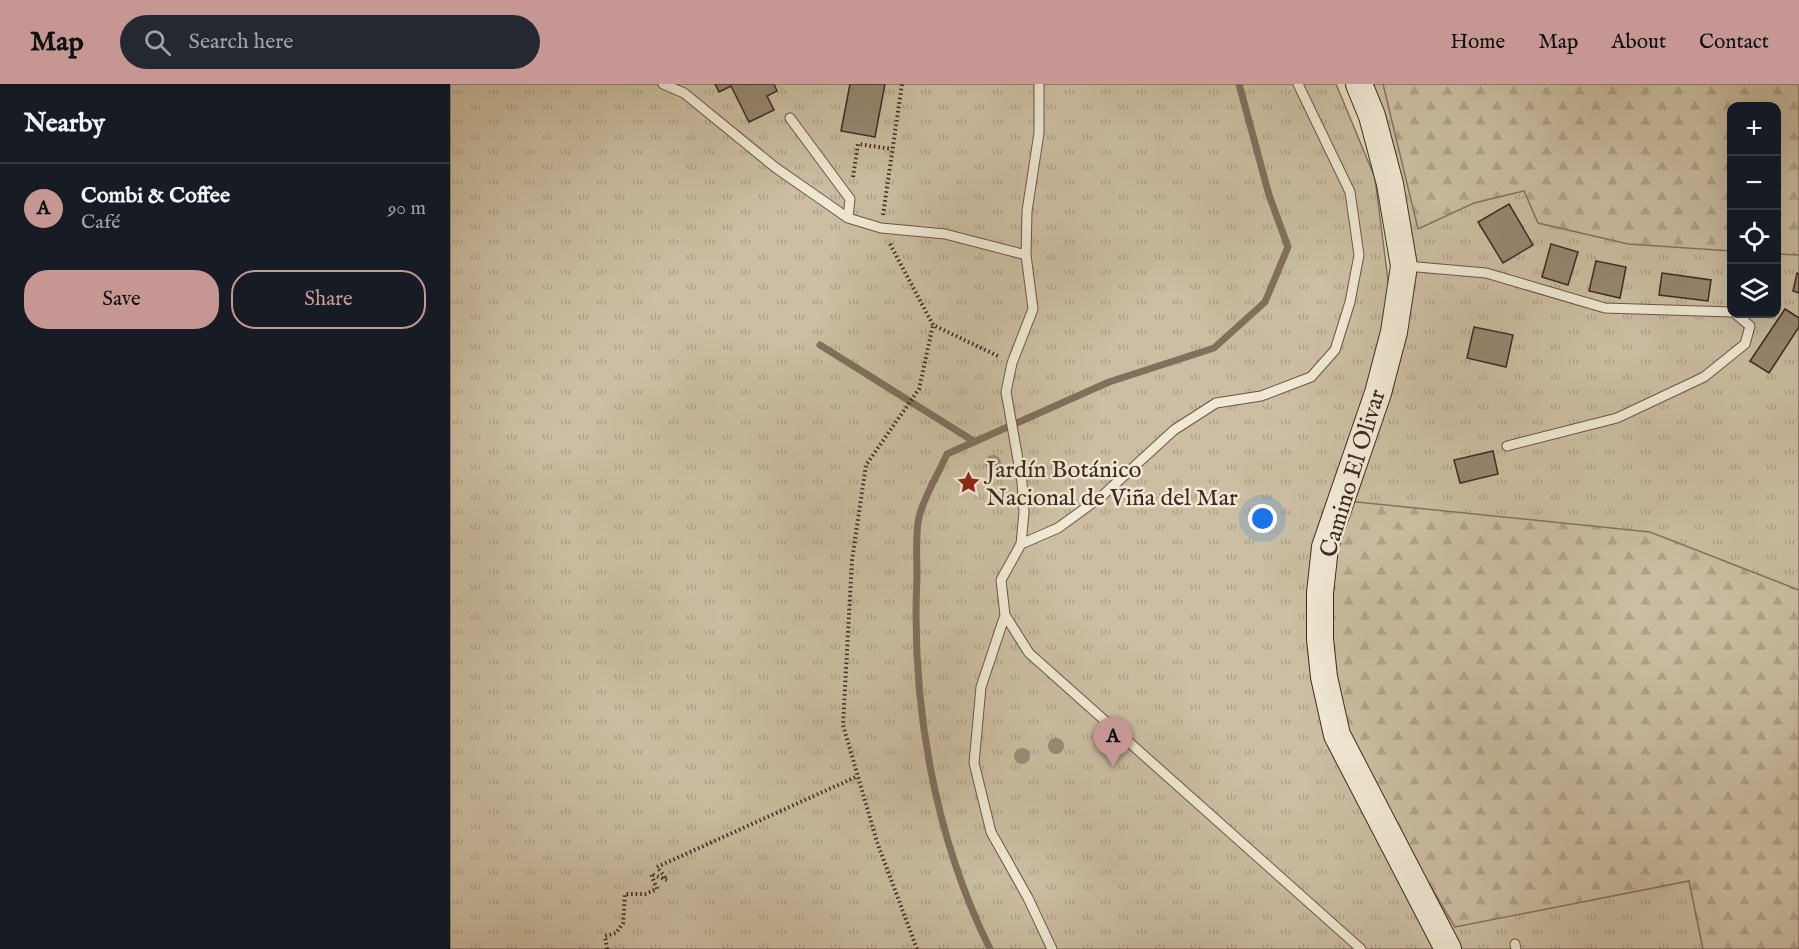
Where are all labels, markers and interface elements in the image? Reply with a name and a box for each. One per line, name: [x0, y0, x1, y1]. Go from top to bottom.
search box: [120, 15, 540, 69]
text: Map: [30, 25, 84, 60]
icon: search: [141, 26, 174, 59]
text: Search here: [189, 28, 293, 56]
text: Home: [1450, 29, 1505, 56]
text: Map: [1538, 29, 1578, 56]
text: About: [1611, 29, 1666, 56]
text: Contact: [1699, 29, 1769, 56]
map controls: [1727, 102, 1781, 318]
button: +: [1727, 102, 1781, 156]
text: Nearby: [24, 107, 105, 140]
button: −: [1727, 156, 1781, 210]
text: Combi & Coffee: [81, 182, 230, 210]
text: A: [37, 196, 50, 221]
text: 90 m: [388, 196, 426, 221]
text: Café: [81, 210, 120, 235]
button: locate: [1727, 210, 1781, 264]
button: layers: [1727, 264, 1781, 318]
button: Save: [24, 270, 219, 329]
button: Share: [231, 270, 426, 329]
street label: Camino El Olivar: [1313, 385, 1394, 561]
place label: Jardín Botánico Nacional de Viña del Mar: [983, 455, 1238, 514]
place icon: Jardín Botánico Nacional de Viña del Mar: [955, 470, 981, 496]
your location: [1248, 504, 1277, 533]
pin: A: [1094, 718, 1132, 767]

